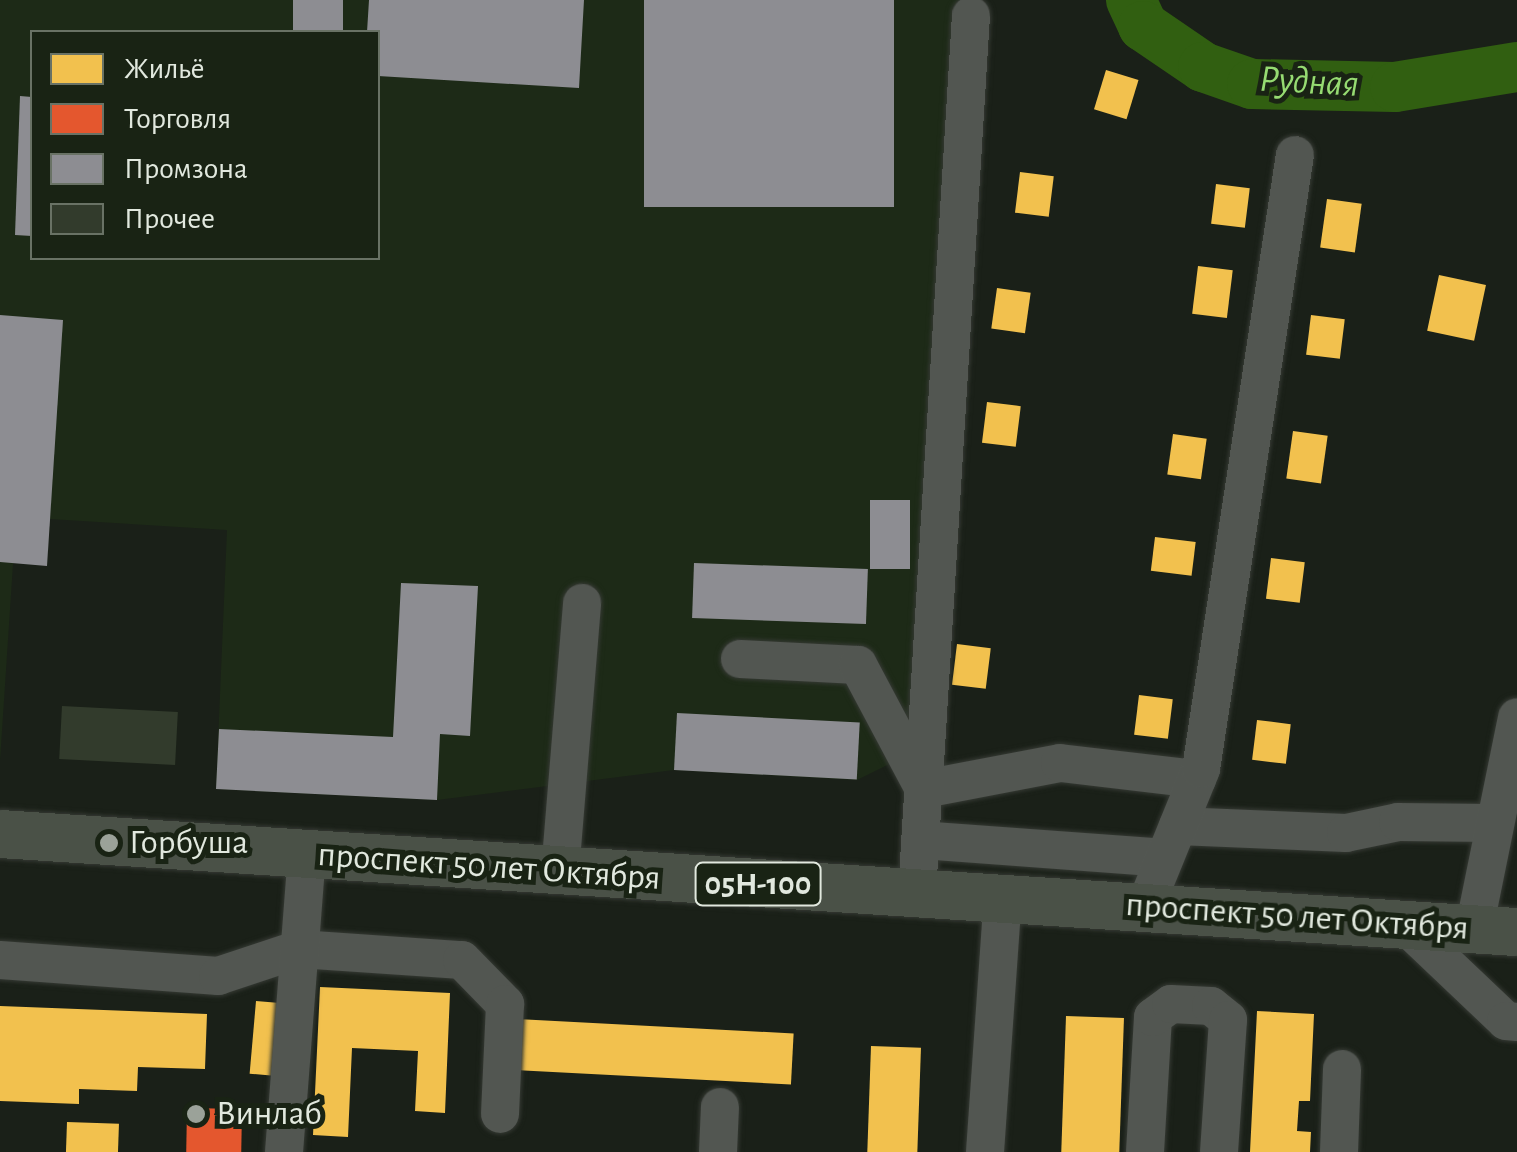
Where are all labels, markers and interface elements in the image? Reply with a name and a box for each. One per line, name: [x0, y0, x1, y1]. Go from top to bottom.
legend: [30, 30, 380, 260]
text: Жильё: [124, 54, 205, 84]
water label: Рудная: [1258, 58, 1360, 108]
text: Торговля: [124, 104, 231, 134]
text: Промзона: [124, 154, 248, 184]
text: Прочее: [124, 204, 215, 234]
place label: Горбуша: [129, 822, 248, 864]
marker: Горбуша: [98, 832, 120, 854]
street label: проспект 50 лет Октября: [316, 834, 662, 900]
road number: 05Н-100: [693, 857, 823, 911]
street label: проспект 50 лет Октября: [1124, 884, 1470, 950]
place label: Винлаб: [216, 1093, 322, 1135]
marker: Винлаб: [185, 1103, 207, 1125]

